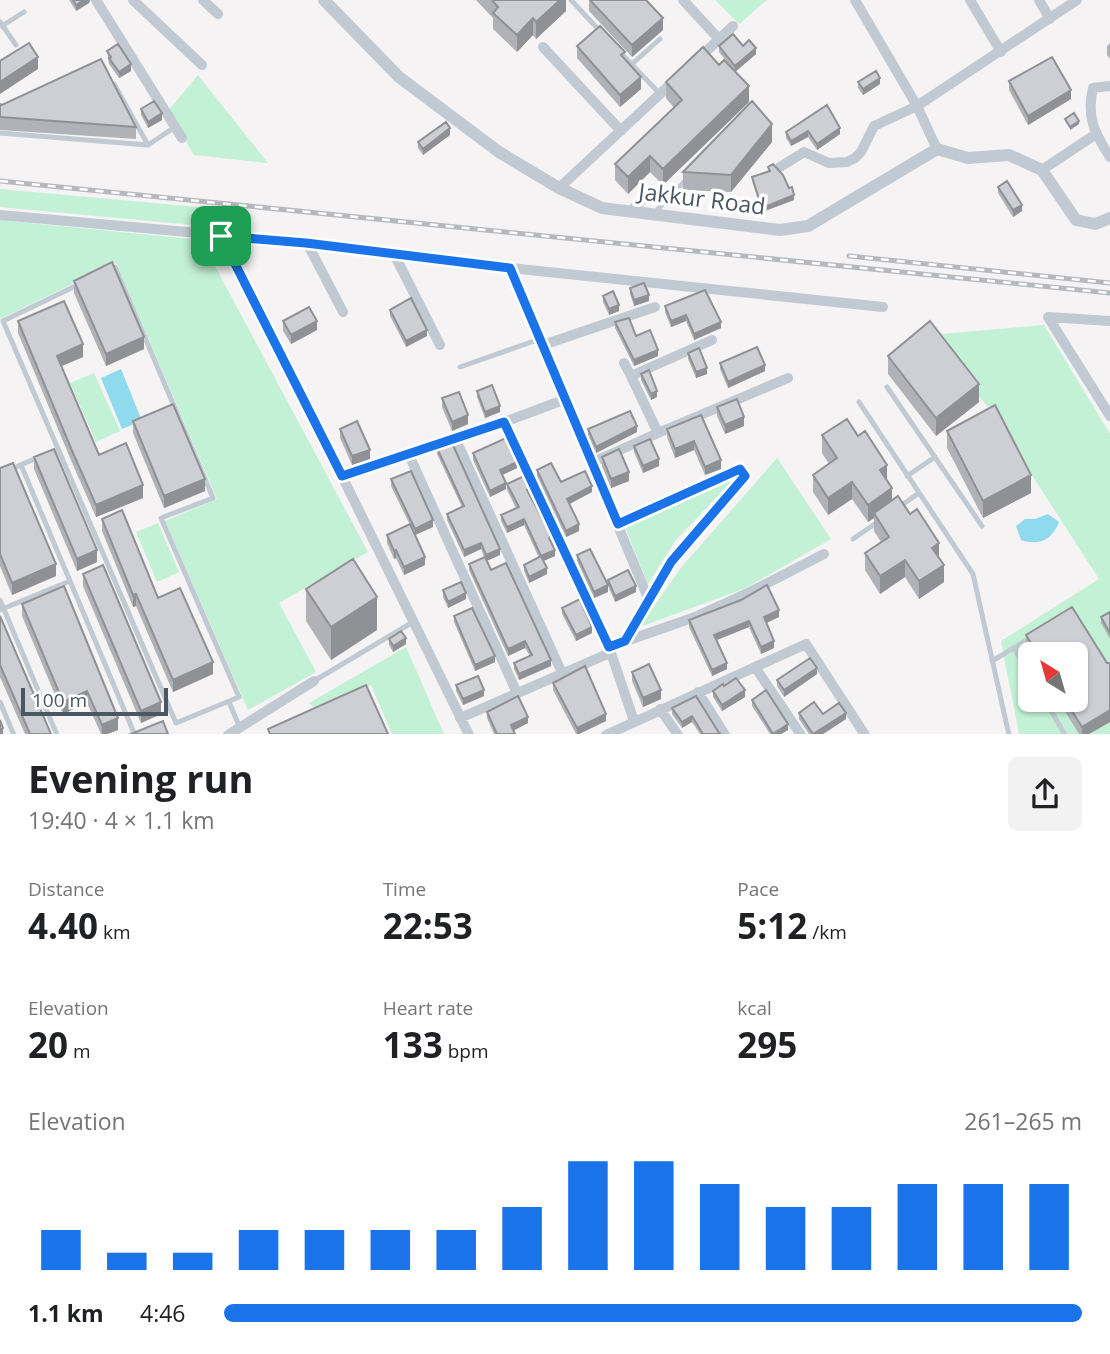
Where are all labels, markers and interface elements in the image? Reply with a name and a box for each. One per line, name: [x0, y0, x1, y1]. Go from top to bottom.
street label: Jakkur Road: [635, 174, 767, 222]
pin: [191, 206, 251, 266]
icon: arrive: [202, 217, 240, 255]
north arrow: [1018, 642, 1088, 712]
map controls: [1018, 642, 1088, 712]
scale bar: [21, 685, 168, 717]
text: 100 m: [32, 687, 87, 713]
text: Evening run: [28, 752, 253, 804]
button: share: [1008, 757, 1082, 831]
text: 19:40 · 4 × 1.1 km: [28, 804, 215, 836]
text: Distance: [28, 876, 104, 902]
text: Time: [383, 876, 426, 902]
text: Pace: [737, 876, 779, 902]
text: 4.40: [28, 902, 98, 949]
text: 22:53: [383, 902, 473, 949]
text: 5:12: [737, 902, 807, 949]
text: km: [98, 919, 131, 945]
text: /km: [807, 919, 847, 945]
text: Elevation: [28, 995, 109, 1021]
text: Heart rate: [383, 995, 473, 1021]
text: kcal: [737, 995, 772, 1021]
text: 20: [28, 1021, 68, 1068]
text: 133: [383, 1021, 443, 1068]
text: 295: [737, 1021, 797, 1068]
text: m: [68, 1038, 91, 1064]
text: bpm: [443, 1038, 488, 1064]
text: Elevation: [28, 1105, 126, 1137]
text: 261–265 m: [964, 1105, 1082, 1137]
text: 1.1 km: [28, 1297, 104, 1329]
text: 4:46: [140, 1297, 186, 1329]

